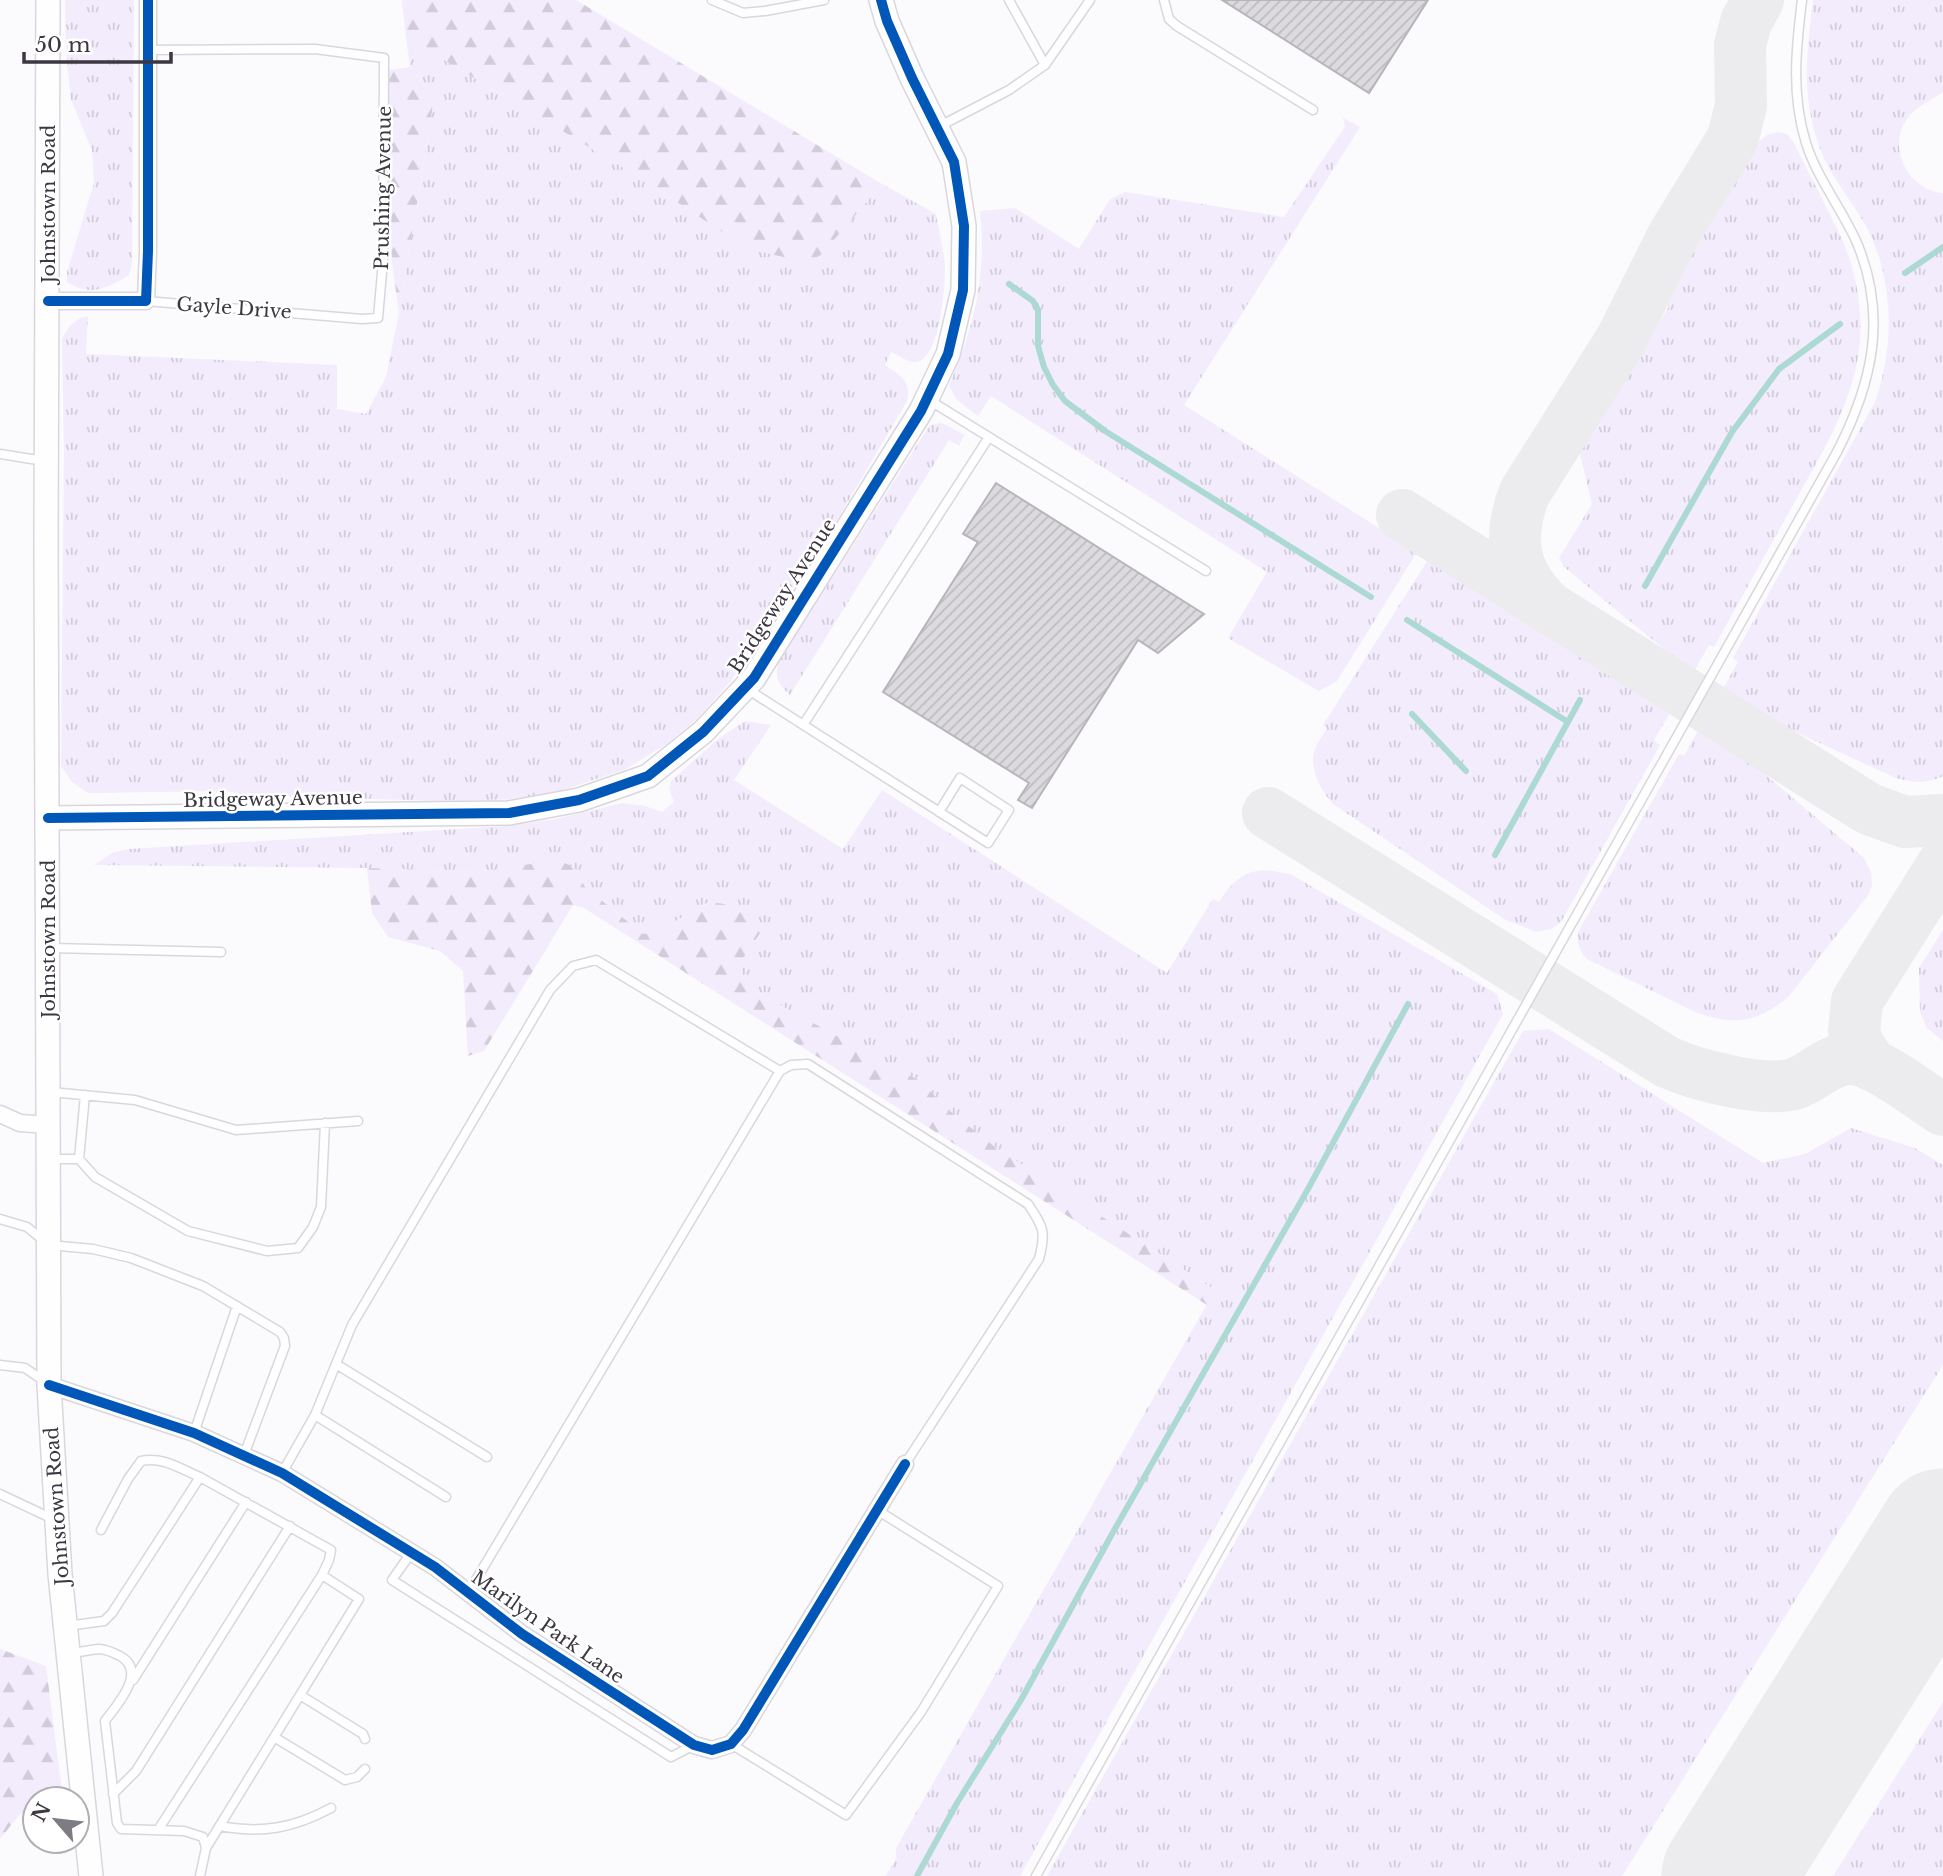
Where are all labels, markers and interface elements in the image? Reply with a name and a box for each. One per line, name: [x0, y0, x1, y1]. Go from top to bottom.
scale bar: [24, 21, 172, 65]
text: 50 m: [35, 32, 91, 58]
street label: Prushing Avenue: [370, 106, 396, 270]
street label: Johnstown Road: [37, 124, 60, 286]
street label: Gayle Drive: [176, 293, 292, 323]
street label: Bridgeway Avenue: [723, 514, 841, 678]
street label: Bridgeway Avenue: [183, 786, 363, 812]
street label: Johnstown Road: [37, 859, 60, 1021]
street label: Johnstown Road: [40, 1426, 74, 1589]
street label: Marilyn Park Lane: [467, 1566, 629, 1688]
north arrow: [21, 1785, 91, 1855]
text: N: [27, 1799, 56, 1826]

